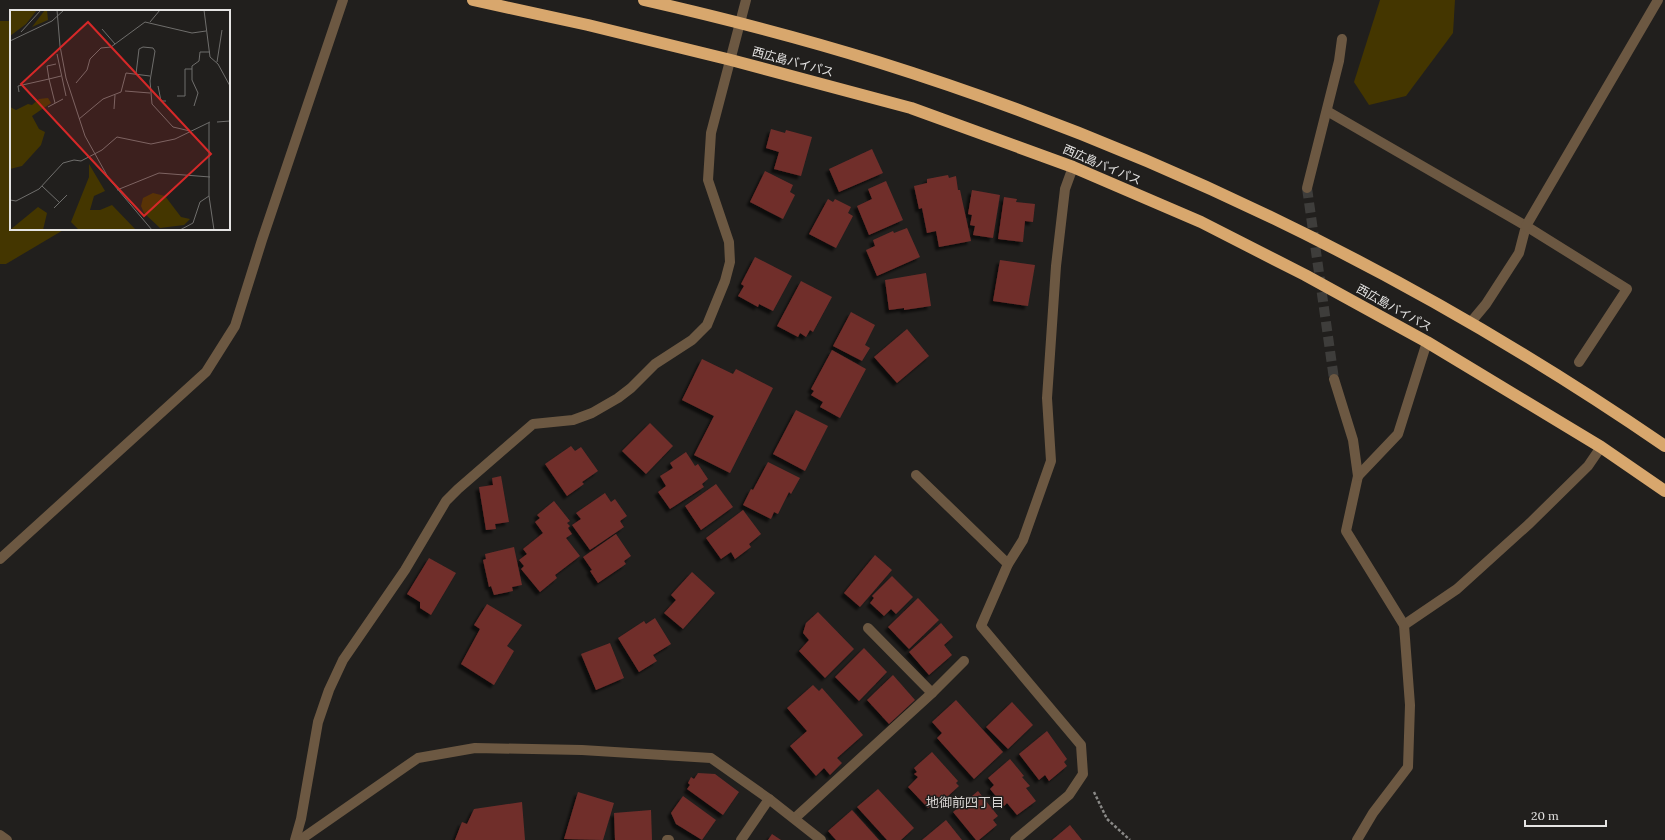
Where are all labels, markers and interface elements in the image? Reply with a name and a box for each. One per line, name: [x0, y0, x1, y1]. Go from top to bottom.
inset map: [10, 10, 230, 230]
street label: 西広島バイパス: [751, 43, 836, 80]
street label: 西広島バイパス: [1061, 141, 1144, 188]
street label: 西広島バイパス: [1354, 281, 1435, 334]
district label: 地御前四丁目: [926, 794, 1004, 811]
scale bar: [1525, 802, 1606, 828]
text: 20 m: [1531, 808, 1559, 823]

